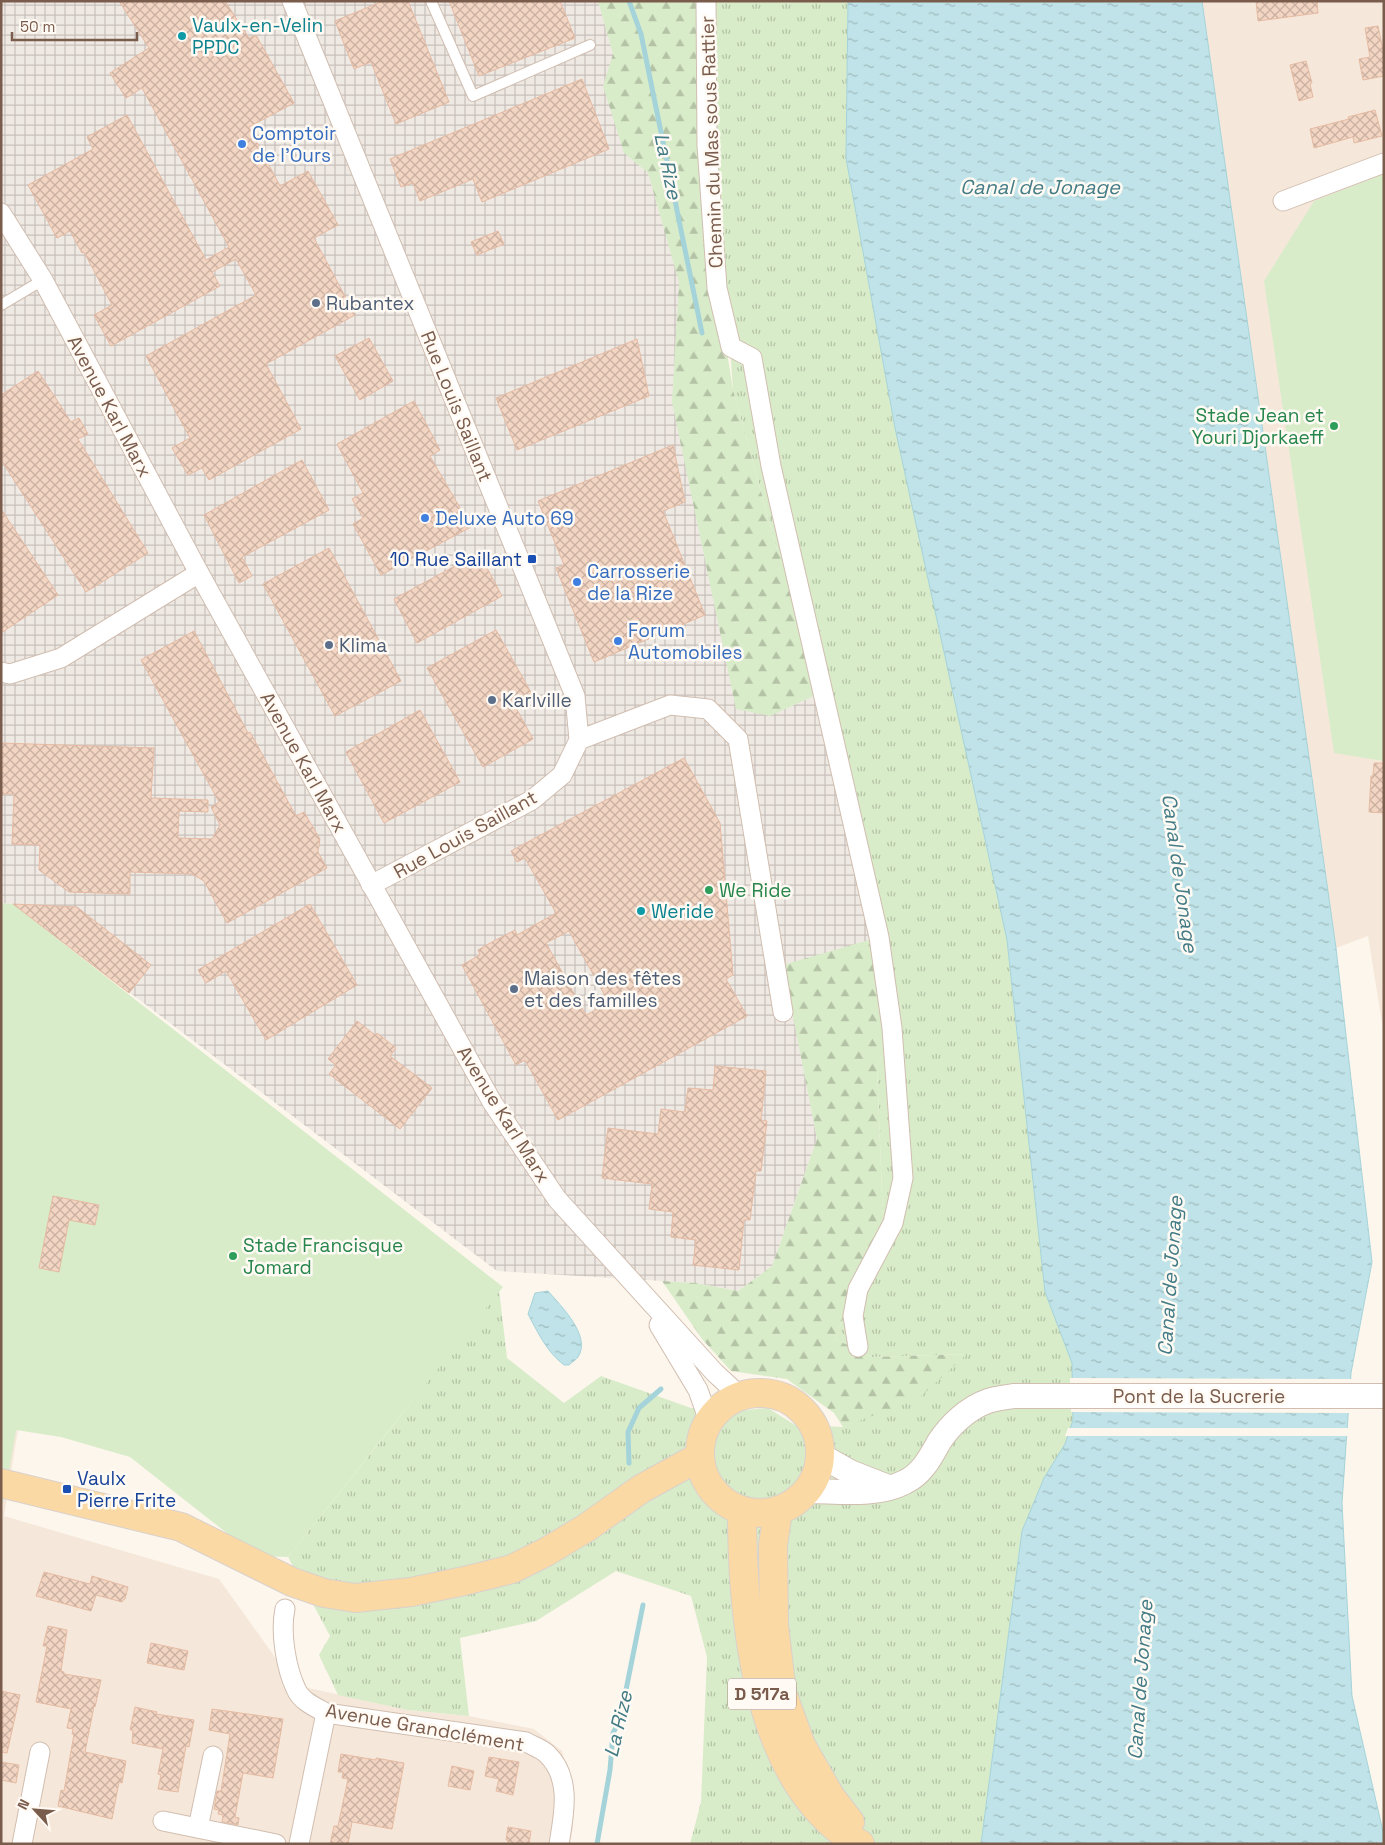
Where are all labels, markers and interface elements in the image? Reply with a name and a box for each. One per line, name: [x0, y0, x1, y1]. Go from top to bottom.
scale bar: [12, 10, 138, 42]
place label: Vaulx-en-Velin PPDC: [192, 13, 323, 60]
street label: Chemin du Mas sous Rattier: [695, 15, 728, 269]
text: 50 m: [20, 17, 55, 36]
marker: Vaulx-en-Velin PPDC: [176, 30, 188, 42]
place label: Comptoir de l'Ours: [252, 121, 336, 168]
water label: La Rize: [648, 131, 688, 203]
marker: Comptoir de l'Ours: [236, 138, 248, 150]
water label: Canal de Jonage: [960, 174, 1121, 200]
place label: Rubantex: [326, 291, 414, 316]
marker: Rubantex: [310, 297, 322, 309]
street label: Rue Louis Saillant: [415, 327, 498, 485]
street label: Avenue Karl Marx: [62, 331, 157, 481]
place label: Stade Jean et Youri Djorkaeff: [1192, 403, 1324, 450]
marker: Stade Jean et Youri Djorkaeff: [1328, 420, 1340, 432]
place label: Deluxe Auto 69: [435, 506, 574, 531]
marker: Deluxe Auto 69: [419, 512, 431, 524]
place label: 10 Rue Saillant: [390, 547, 522, 572]
marker: 10 Rue Saillant: [526, 553, 538, 565]
place label: Carrosserie de la Rize: [587, 559, 690, 606]
marker: Carrosserie de la Rize: [571, 576, 583, 588]
place label: Forum Automobiles: [628, 618, 743, 665]
place label: Klima: [339, 633, 387, 658]
marker: Forum Automobiles: [612, 635, 624, 647]
marker: Klima: [323, 639, 335, 651]
street label: Avenue Karl Marx: [255, 688, 353, 837]
place label: Karlville: [502, 688, 572, 713]
marker: Karlville: [486, 694, 498, 706]
street label: Rue Louis Saillant: [389, 785, 542, 884]
water label: Canal de Jonage: [1156, 792, 1204, 955]
place label: We Ride: [719, 878, 792, 903]
marker: We Ride: [703, 884, 715, 896]
place label: Weride: [651, 899, 714, 924]
marker: Weride: [635, 905, 647, 917]
place label: Maison des fêtes et des familles: [524, 966, 681, 1013]
marker: Maison des fêtes et des familles: [508, 983, 520, 995]
street label: Avenue Karl Marx: [451, 1041, 556, 1187]
water label: Canal de Jonage: [1151, 1194, 1189, 1357]
place label: Stade Francisque Jomard: [243, 1233, 403, 1280]
marker: Stade Francisque Jomard: [227, 1250, 239, 1262]
street label: Pont de la Sucrerie: [1113, 1384, 1285, 1409]
place label: Vaulx Pierre Frite: [77, 1466, 176, 1513]
marker: Vaulx Pierre Frite: [61, 1483, 73, 1495]
water label: Canal de Jonage: [1121, 1598, 1159, 1761]
road number: D 517a: [728, 1678, 796, 1710]
water label: La Rize: [598, 1687, 638, 1760]
street label: Avenue Grandclément: [324, 1698, 526, 1757]
north arrow: [10, 1785, 60, 1835]
text: N: [13, 1796, 33, 1812]

